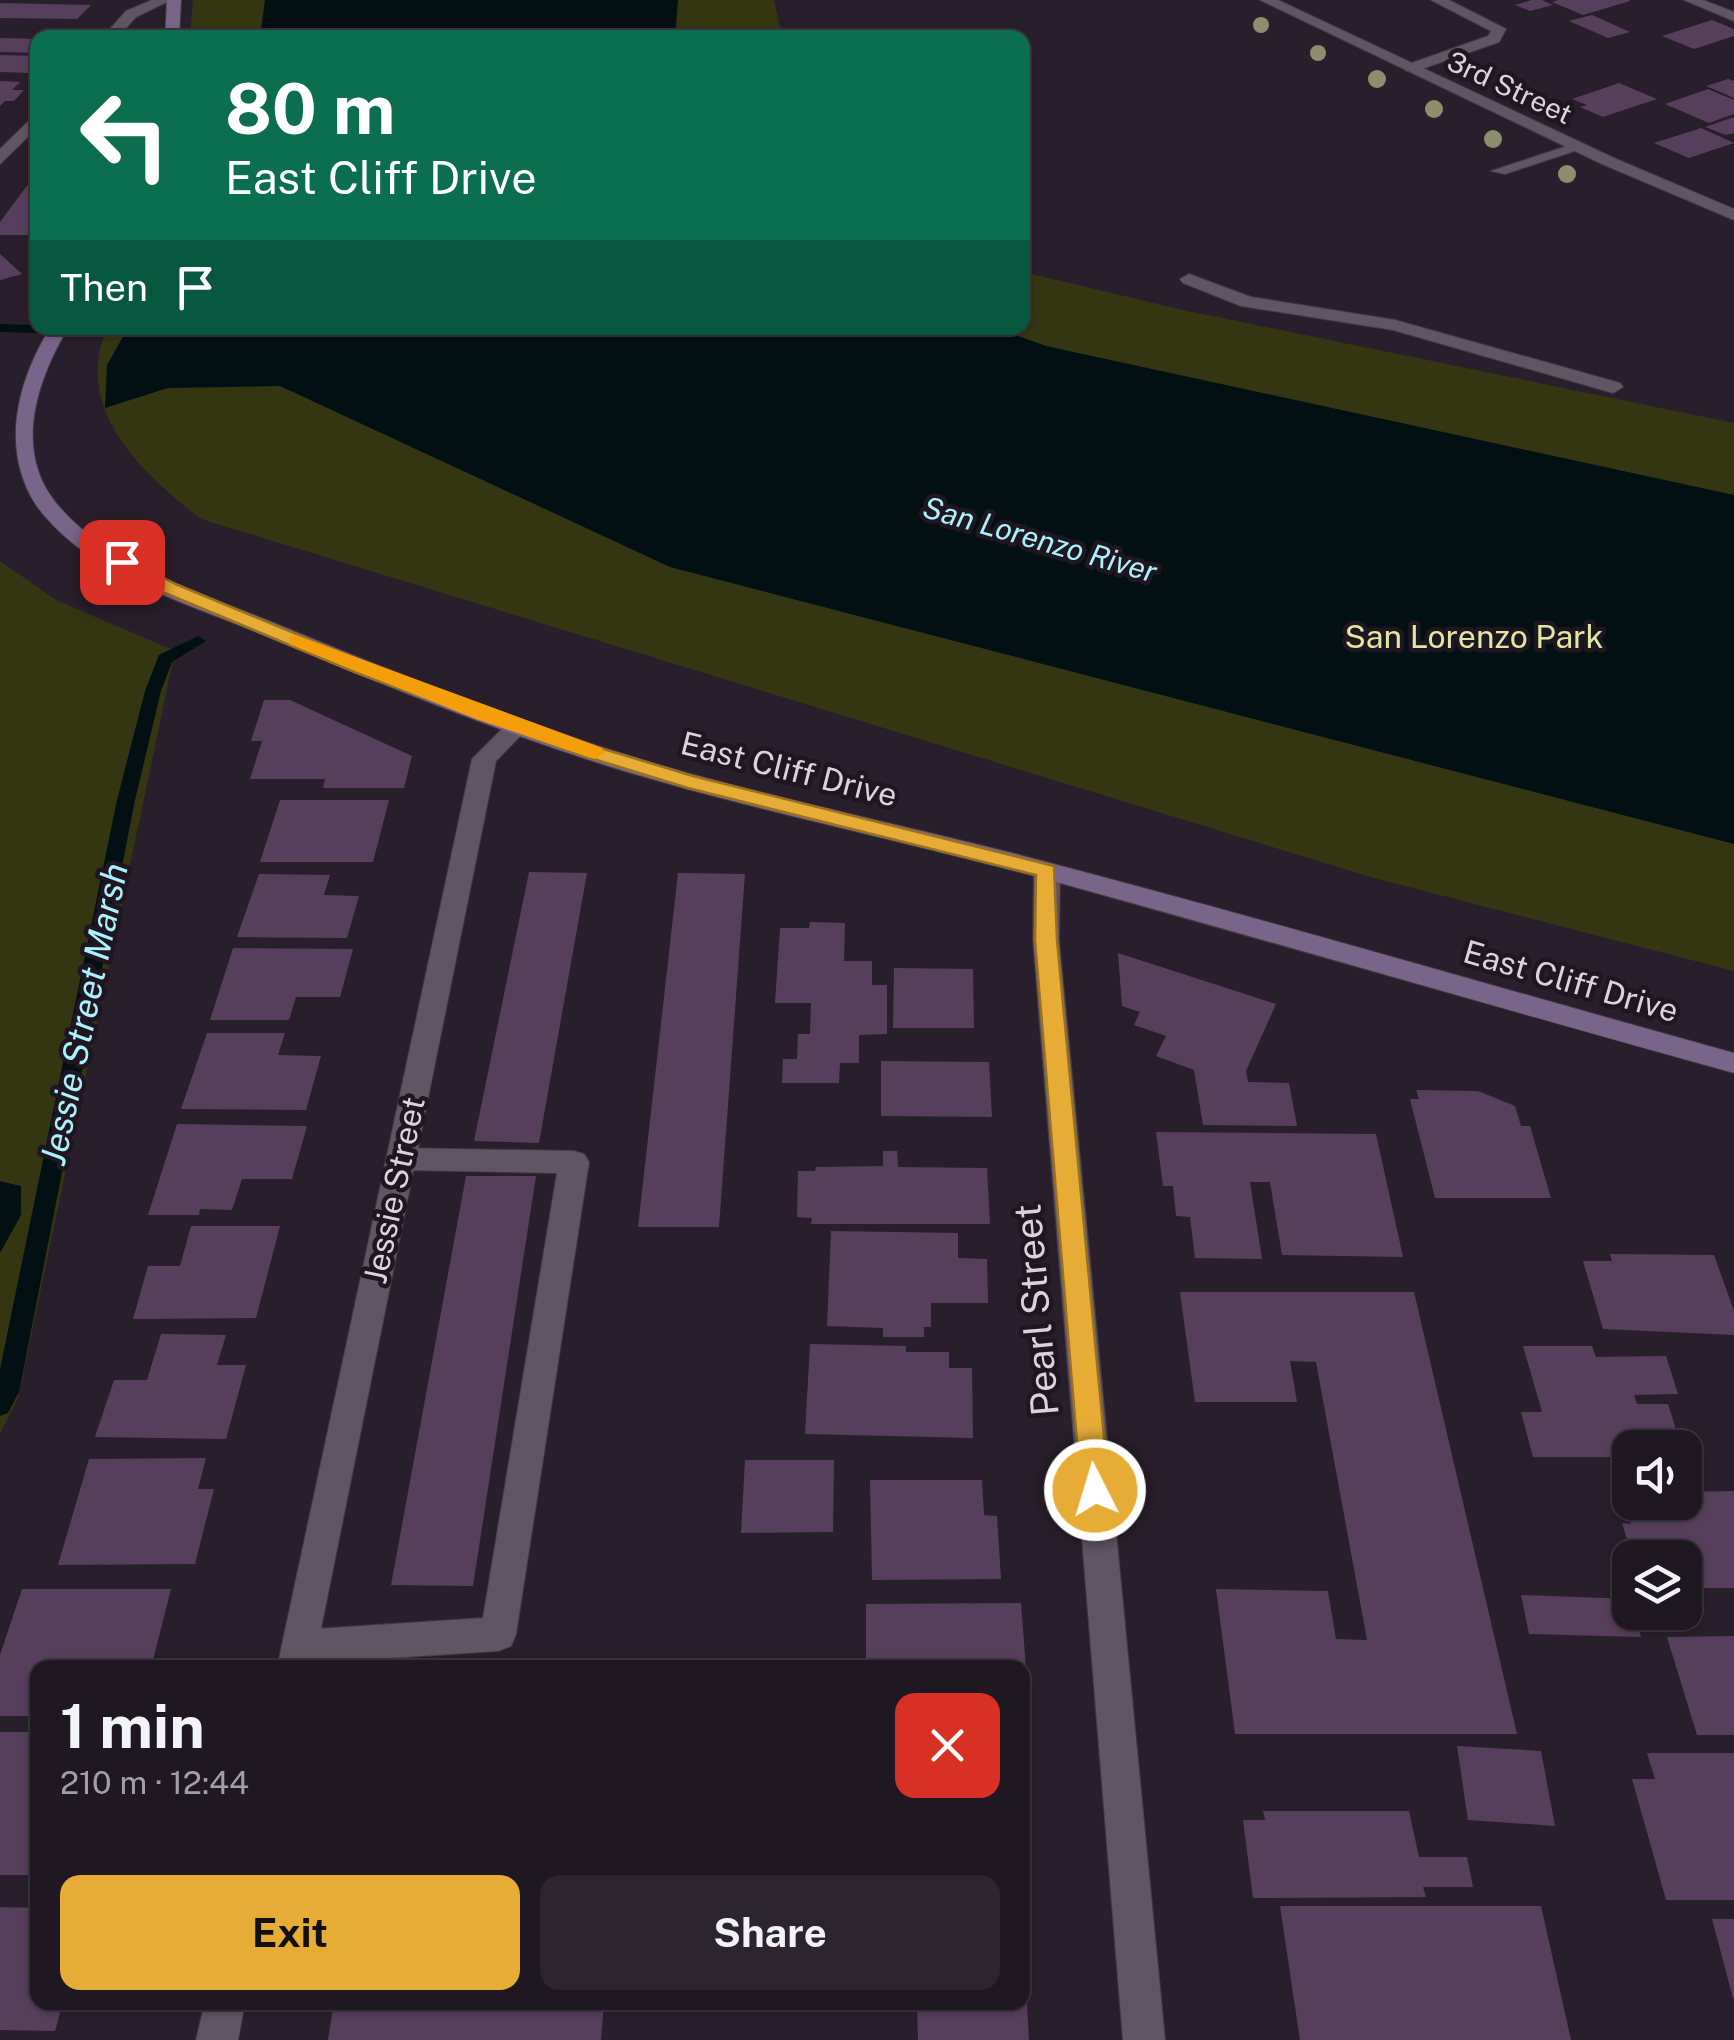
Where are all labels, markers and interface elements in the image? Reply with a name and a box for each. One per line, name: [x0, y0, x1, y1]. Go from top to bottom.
street label: 3rd Street: [1442, 44, 1578, 130]
text: 80 m: [225, 67, 395, 150]
icon: left: [60, 70, 190, 200]
text: East Cliff Drive: [225, 151, 537, 204]
icon: arrive: [168, 260, 223, 315]
text: Then: [60, 265, 148, 310]
water label: San Lorenzo River: [919, 488, 1162, 590]
pin: [80, 520, 165, 605]
icon: arrive: [95, 535, 150, 590]
park label: San Lorenzo Park: [1344, 618, 1604, 655]
street label: East Cliff Drive: [677, 724, 901, 814]
water label: Jessie Street Marsh: [32, 859, 136, 1169]
street label: East Cliff Drive: [1459, 933, 1683, 1029]
street label: Jessie Street: [356, 1093, 432, 1287]
street label: Pearl Street: [1004, 1202, 1068, 1418]
map controls: [1612, 1430, 1702, 1630]
button: sound: [1612, 1430, 1702, 1520]
position arrow: [1043, 1438, 1147, 1542]
button: layers: [1612, 1540, 1702, 1630]
text: 1 min: [60, 1691, 205, 1762]
button: close: [895, 1693, 1000, 1798]
text: 210 m · 12:44: [60, 1764, 249, 1801]
button: Exit: [60, 1875, 520, 1990]
button: Share: [540, 1875, 1000, 1990]

